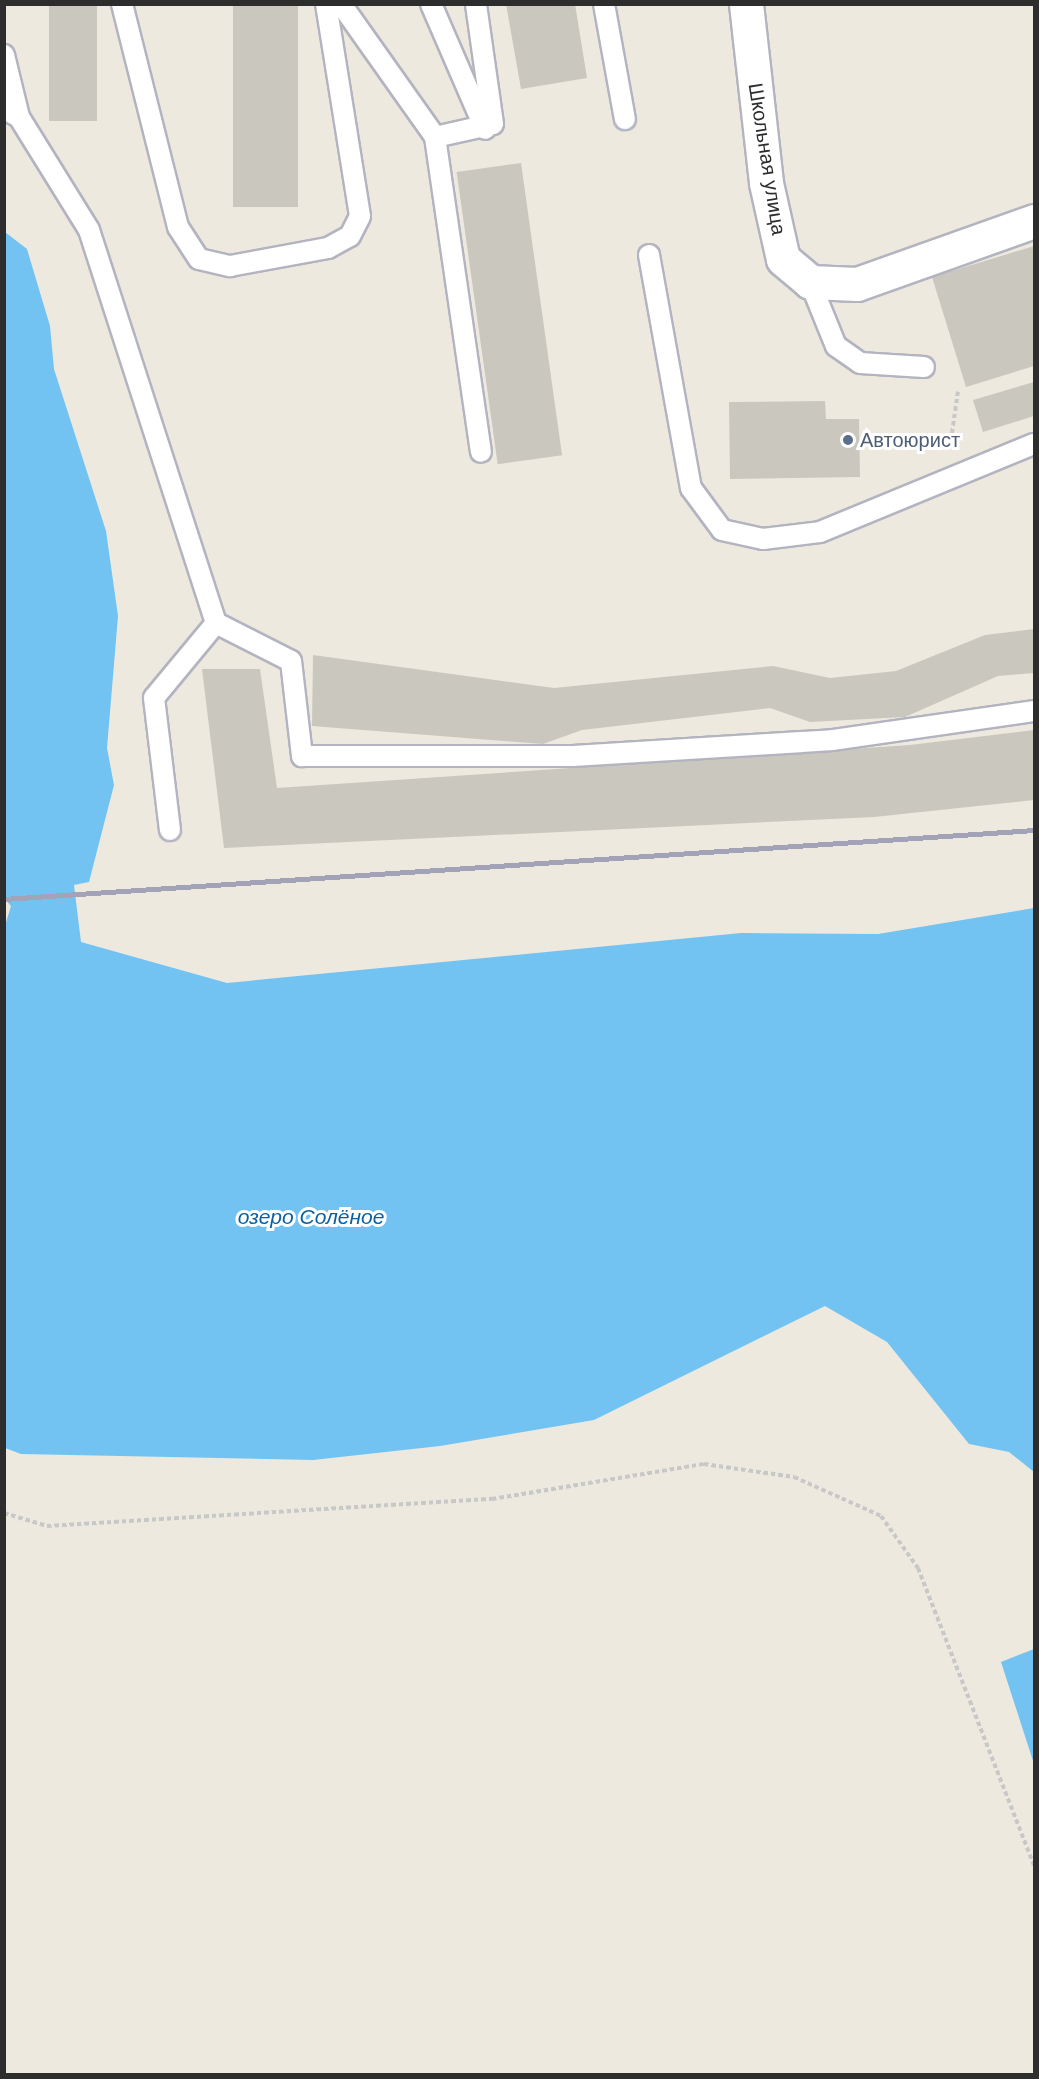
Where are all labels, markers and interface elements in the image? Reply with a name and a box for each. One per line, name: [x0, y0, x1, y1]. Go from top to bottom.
street label: Школьная улица: [743, 81, 791, 237]
place label: Автоюрист: [860, 428, 960, 452]
marker: Автоюрист: [841, 433, 855, 447]
water label: озеро Солёное: [238, 1204, 384, 1230]

